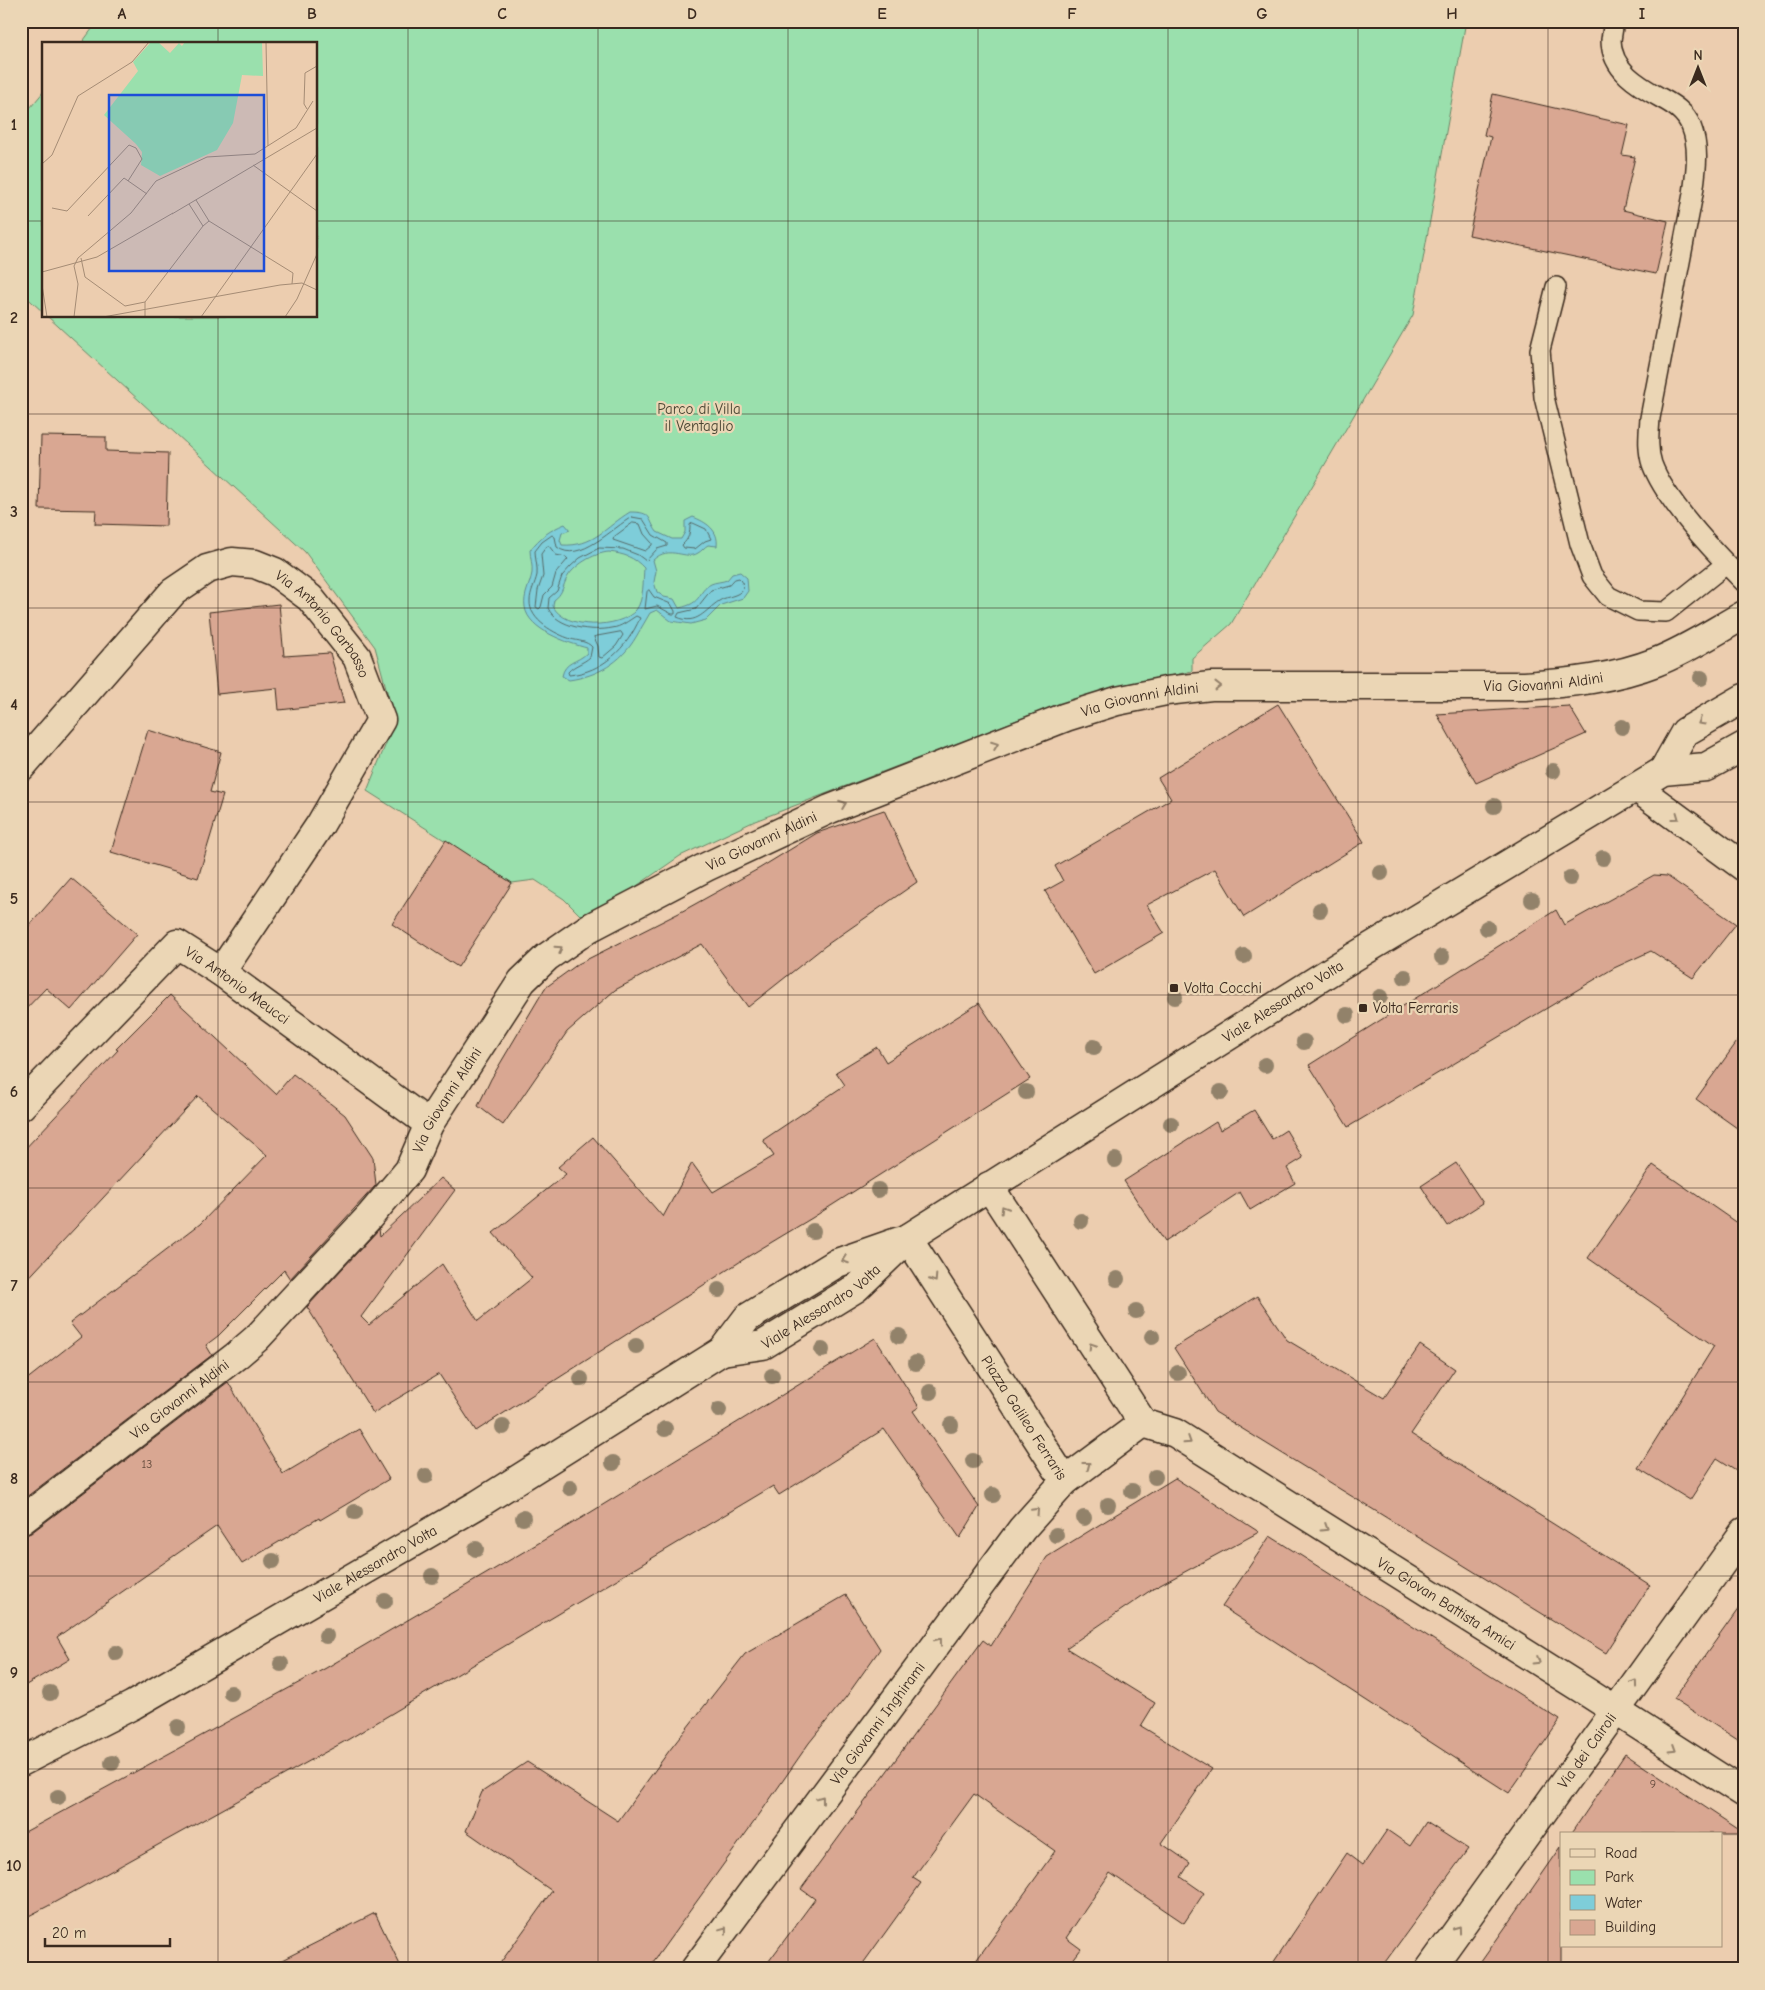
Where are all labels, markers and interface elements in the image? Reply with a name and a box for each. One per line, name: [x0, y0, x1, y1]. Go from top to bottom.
text: A: [118, 5, 127, 23]
text: B: [307, 5, 317, 23]
text: C: [497, 5, 507, 23]
text: D: [687, 5, 697, 23]
text: E: [877, 5, 887, 23]
text: F: [1067, 5, 1077, 23]
text: G: [1256, 5, 1268, 23]
text: H: [1446, 5, 1458, 23]
text: I: [1639, 5, 1645, 23]
inset map: [42, 42, 318, 318]
north arrow: [1672, 42, 1722, 92]
text: N: [1693, 47, 1703, 64]
text: 1: [11, 116, 17, 134]
text: 2: [10, 309, 18, 327]
park label: Parco di Villa il Ventaglio: [657, 400, 741, 435]
text: 3: [10, 503, 18, 521]
street label: Via Antonio Garbasso: [272, 566, 373, 681]
street label: Via Giovanni Aldini: [1483, 668, 1605, 695]
street label: Via Giovanni Aldini: [1079, 678, 1199, 721]
one-way arrow: [1215, 681, 1223, 691]
text: 4: [10, 696, 18, 714]
one-way arrow: [1698, 716, 1707, 726]
one-way arrow: [990, 740, 999, 751]
one-way arrow: [839, 800, 847, 810]
street label: Via Giovanni Aldini: [703, 807, 820, 875]
one-way arrow: [1670, 811, 1680, 820]
text: 5: [10, 890, 18, 908]
street label: Via Antonio Meucci: [182, 943, 293, 1028]
one-way arrow: [553, 946, 563, 955]
street label: Viale Alessandro Volta: [1219, 957, 1347, 1046]
place label: Volta Cocchi: [1184, 979, 1262, 997]
marker: Volta Cocchi: [1168, 982, 1180, 994]
place label: Volta Ferraris: [1373, 999, 1458, 1017]
marker: Volta Ferraris: [1357, 1002, 1369, 1014]
street label: Via Giovanni Aldini: [409, 1044, 485, 1155]
text: 6: [10, 1083, 18, 1101]
one-way arrow: [1000, 1206, 1010, 1215]
one-way arrow: [842, 1254, 850, 1264]
street label: Viale Alessandro Volta: [758, 1261, 884, 1353]
one-way arrow: [928, 1273, 938, 1282]
text: 7: [10, 1277, 18, 1295]
one-way arrow: [1089, 1342, 1098, 1351]
street label: Piazza Galileo Ferraris: [977, 1352, 1071, 1483]
street label: Via Giovanni Aldini: [127, 1356, 233, 1443]
one-way arrow: [1182, 1435, 1191, 1444]
house number: 13: [142, 1457, 152, 1471]
one-way arrow: [1081, 1462, 1091, 1471]
text: 8: [10, 1470, 18, 1488]
one-way arrow: [1030, 1508, 1039, 1517]
street label: Viale Alessandro Volta: [310, 1521, 440, 1607]
one-way arrow: [1320, 1521, 1329, 1531]
street label: Via Giovan Battista Amici: [1374, 1553, 1519, 1654]
one-way arrow: [933, 1638, 941, 1647]
one-way arrow: [1531, 1655, 1540, 1664]
street label: Via Giovanni Inghirami: [826, 1659, 929, 1788]
text: 9: [10, 1664, 18, 1682]
one-way arrow: [1629, 1679, 1638, 1689]
street label: Via dei Cairoli: [1554, 1709, 1620, 1792]
one-way arrow: [1668, 1743, 1677, 1753]
house number: 9: [1650, 1777, 1656, 1791]
one-way arrow: [815, 1795, 824, 1805]
legend: [1560, 1832, 1722, 1948]
text: Road: [1605, 1844, 1637, 1862]
text: 10: [6, 1857, 22, 1875]
text: Park: [1605, 1868, 1634, 1886]
text: Water: [1605, 1894, 1642, 1912]
scale bar: [45, 1915, 170, 1947]
text: Building: [1605, 1918, 1656, 1936]
text: 20 m: [52, 1924, 86, 1942]
one-way arrow: [1452, 1925, 1461, 1935]
one-way arrow: [718, 1926, 727, 1936]

